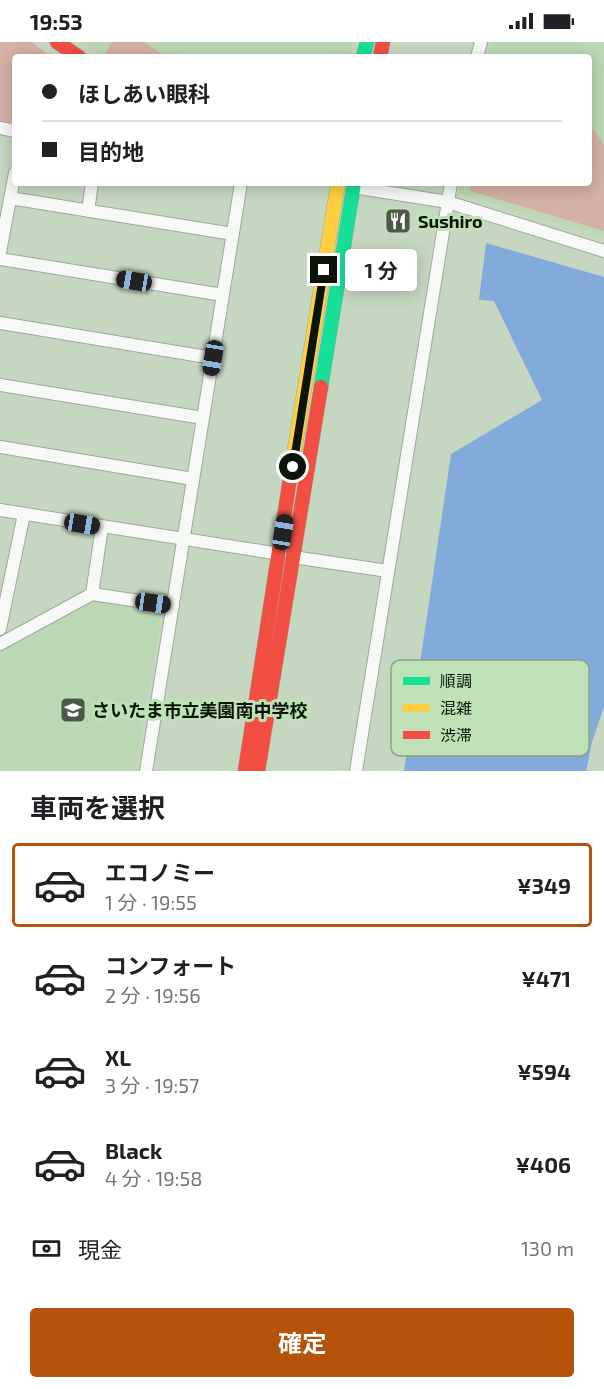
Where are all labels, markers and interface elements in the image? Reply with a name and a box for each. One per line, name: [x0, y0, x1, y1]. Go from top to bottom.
text: 19:53: [30, 8, 83, 34]
text: ほしあい眼科: [78, 80, 210, 106]
text: 目的地: [78, 138, 144, 164]
restaurant icon: Sushiro: [383, 206, 413, 236]
place label: Sushiro: [418, 210, 483, 232]
callout: 1 分: [345, 249, 417, 291]
route end: [310, 256, 337, 283]
text: 1 分: [365, 258, 397, 282]
car: [115, 269, 153, 293]
car: [201, 339, 225, 377]
route start: [279, 453, 306, 480]
car: [63, 512, 101, 536]
car: [271, 513, 295, 551]
car: [134, 592, 172, 614]
legend: [391, 660, 589, 756]
text: 順調: [440, 671, 472, 690]
school or university icon: さいたま市立美園南中学校: [58, 695, 88, 725]
text: 混雑: [440, 698, 472, 717]
place label: さいたま市立美園南中学校: [92, 699, 307, 721]
text: 渋滞: [440, 725, 472, 744]
text: 車両を選択: [30, 791, 165, 823]
icon: car: [33, 858, 87, 912]
text: エコノミー: [105, 859, 215, 885]
text: ¥349: [517, 872, 571, 898]
text: 1 分 · 19:55: [105, 890, 197, 914]
icon: car: [33, 951, 87, 1005]
text: コンフォート: [105, 952, 236, 978]
text: ¥471: [521, 965, 571, 991]
text: 2 分 · 19:56: [105, 983, 201, 1007]
icon: car: [33, 1044, 87, 1098]
text: XL: [105, 1044, 131, 1070]
text: ¥594: [517, 1058, 571, 1084]
text: 3 分 · 19:57: [105, 1073, 199, 1097]
icon: car: [33, 1137, 87, 1191]
text: Black: [105, 1137, 162, 1163]
text: ¥406: [516, 1151, 571, 1177]
text: 4 分 · 19:58: [105, 1166, 202, 1190]
icon: cash: [30, 1232, 63, 1265]
text: 現金: [78, 1236, 122, 1262]
text: 130 m: [521, 1236, 574, 1260]
button: 確定: [30, 1308, 574, 1377]

